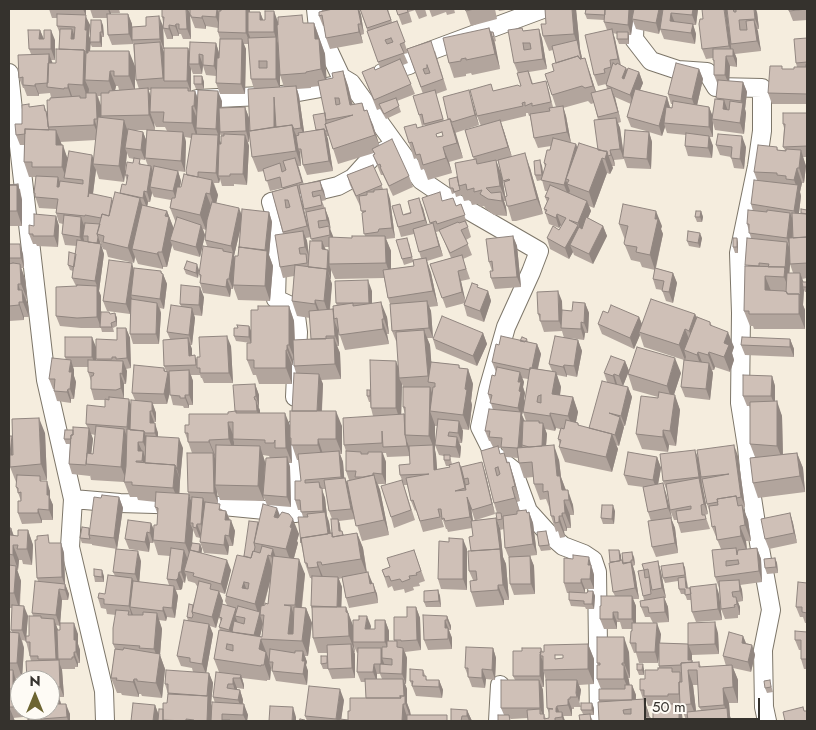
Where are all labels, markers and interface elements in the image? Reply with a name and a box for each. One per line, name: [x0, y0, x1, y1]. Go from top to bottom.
north arrow: [10, 670, 60, 720]
text: N: [29, 671, 41, 691]
scale bar: [646, 688, 762, 720]
text: 50 m: [652, 696, 686, 718]

